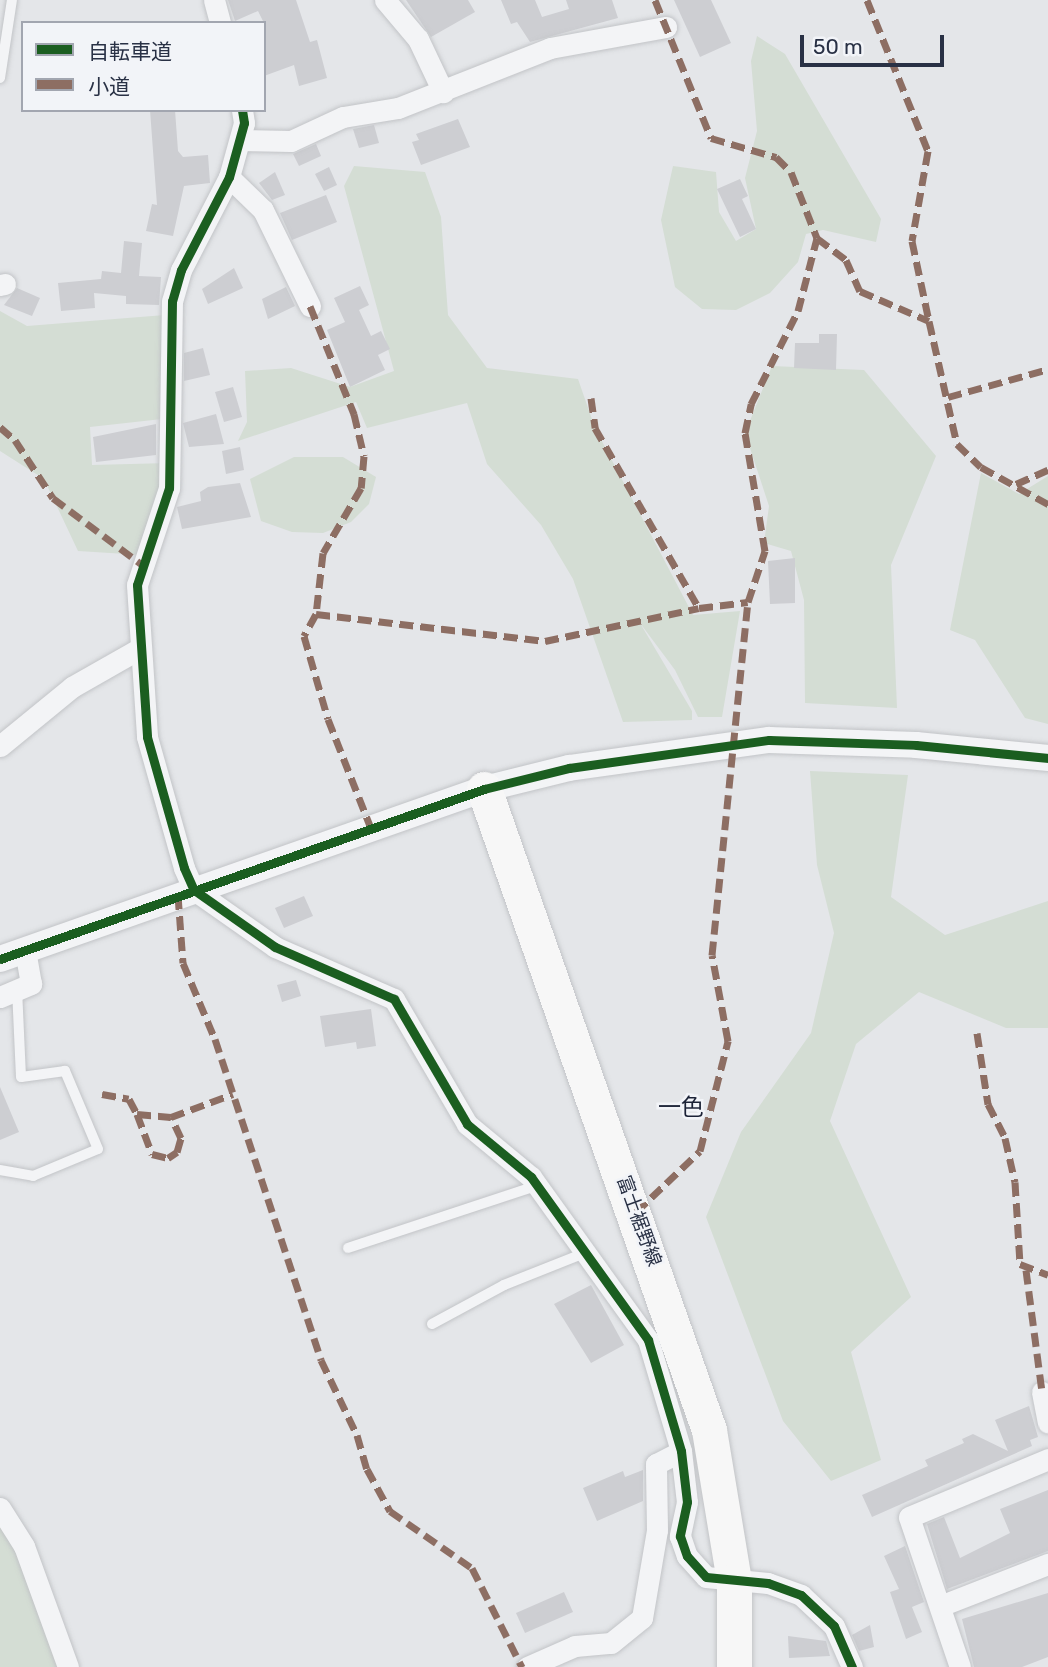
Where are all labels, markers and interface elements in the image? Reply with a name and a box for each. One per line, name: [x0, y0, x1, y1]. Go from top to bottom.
legend: [21, 21, 266, 112]
scale bar: [803, 21, 946, 65]
text: 50 m: [813, 34, 863, 59]
text: 自転車道: [88, 39, 172, 64]
text: 小道: [88, 74, 130, 99]
district label: 一色: [658, 1093, 704, 1121]
street label: 富士裾野線: [612, 1172, 666, 1270]

